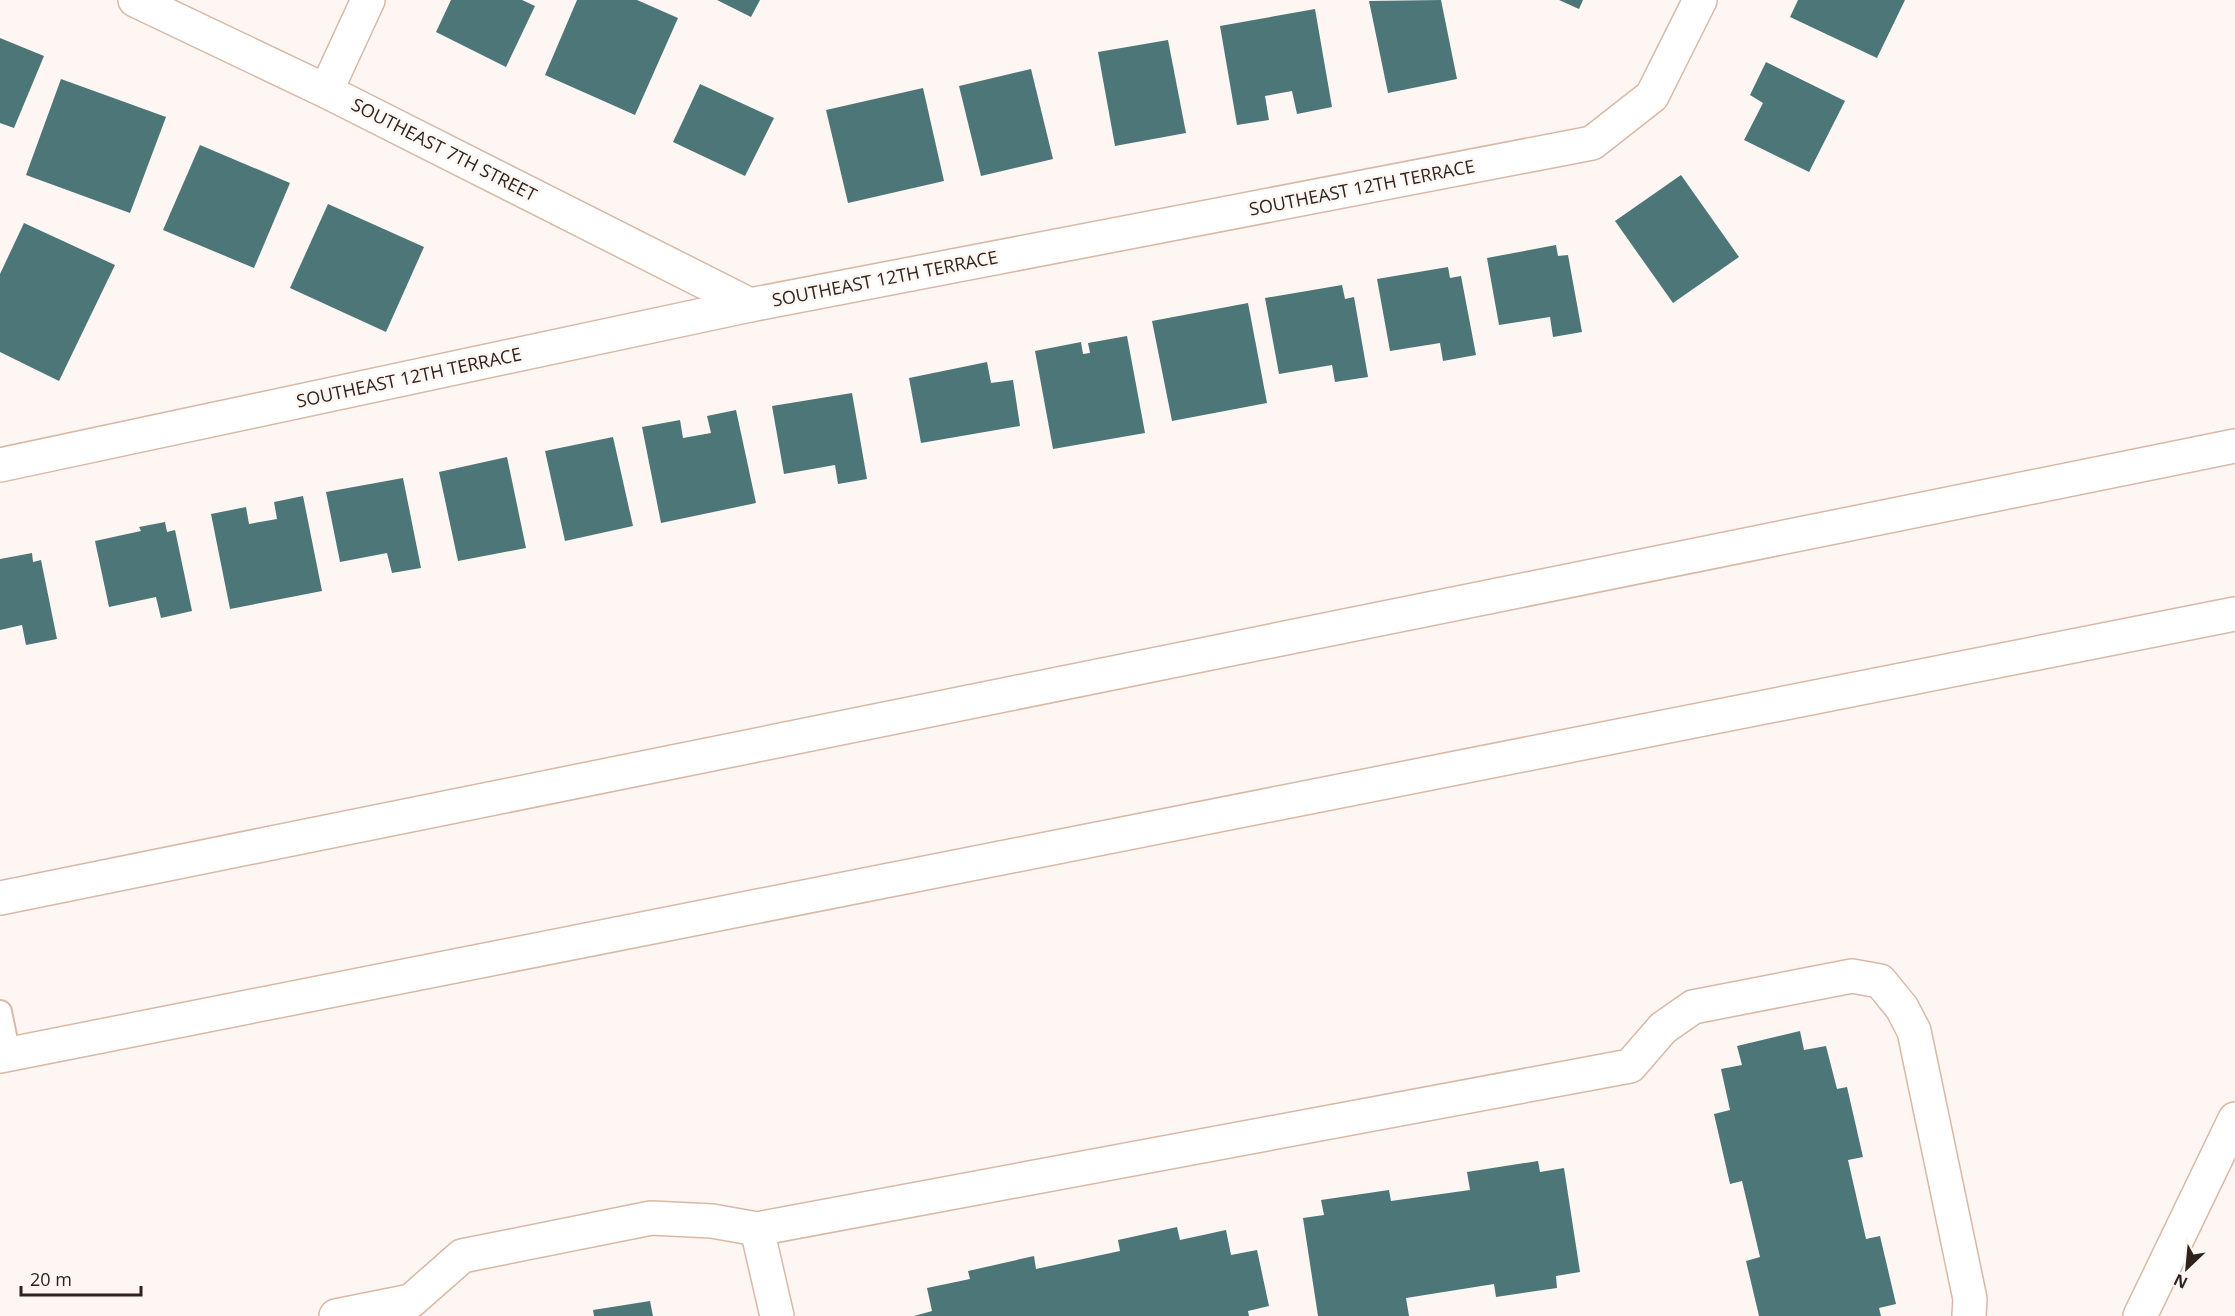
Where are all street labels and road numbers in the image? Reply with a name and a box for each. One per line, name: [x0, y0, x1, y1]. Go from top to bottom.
street label: SOUTHEAST 7TH STREET: [348, 92, 541, 206]
street label: SOUTHEAST 12TH TERRACE: [1247, 153, 1477, 221]
street label: SOUTHEAST 12TH TERRACE: [770, 244, 1000, 312]
street label: SOUTHEAST 12TH TERRACE: [294, 341, 523, 413]

